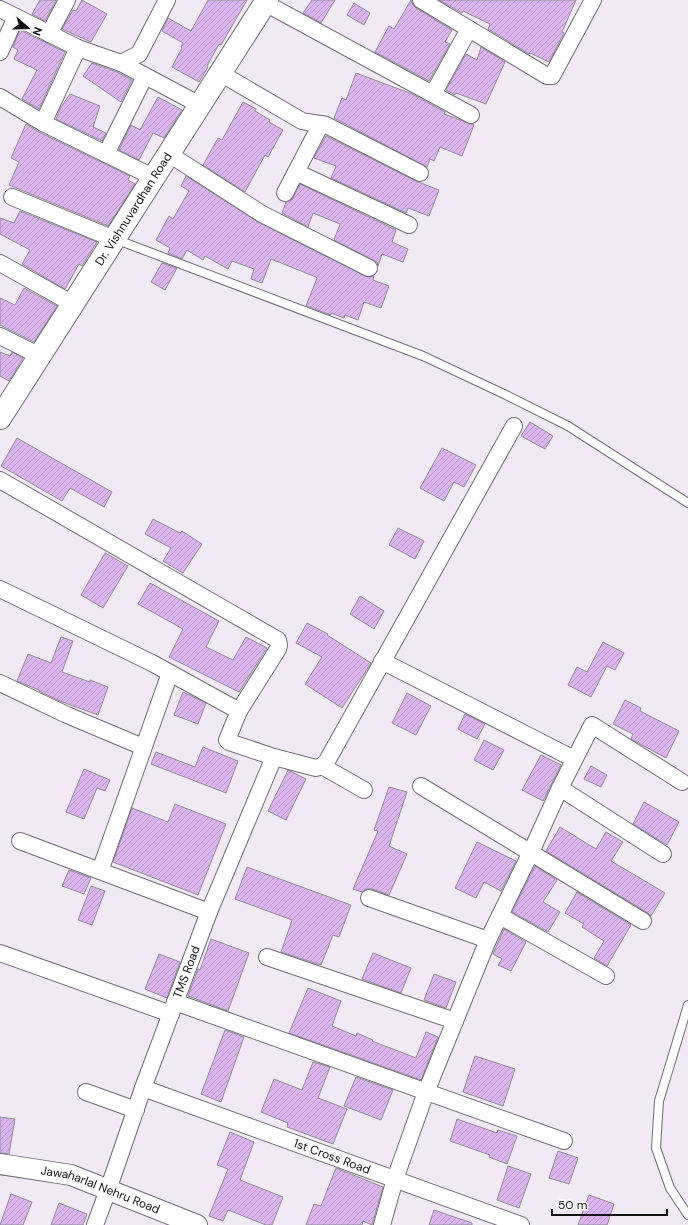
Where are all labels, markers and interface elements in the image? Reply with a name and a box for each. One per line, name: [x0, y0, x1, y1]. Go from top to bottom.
north arrow: [8, 8, 48, 48]
text: N: [29, 25, 45, 38]
street label: Dr. Vishnuvardhan Road: [91, 149, 176, 269]
street label: TMS Road: [169, 944, 204, 1001]
street label: 1st Cross Road: [291, 1135, 373, 1178]
street label: Jawaharlal Nehru Road: [40, 1162, 162, 1217]
scale bar: [552, 1191, 667, 1217]
text: 50 m: [558, 1197, 587, 1213]

